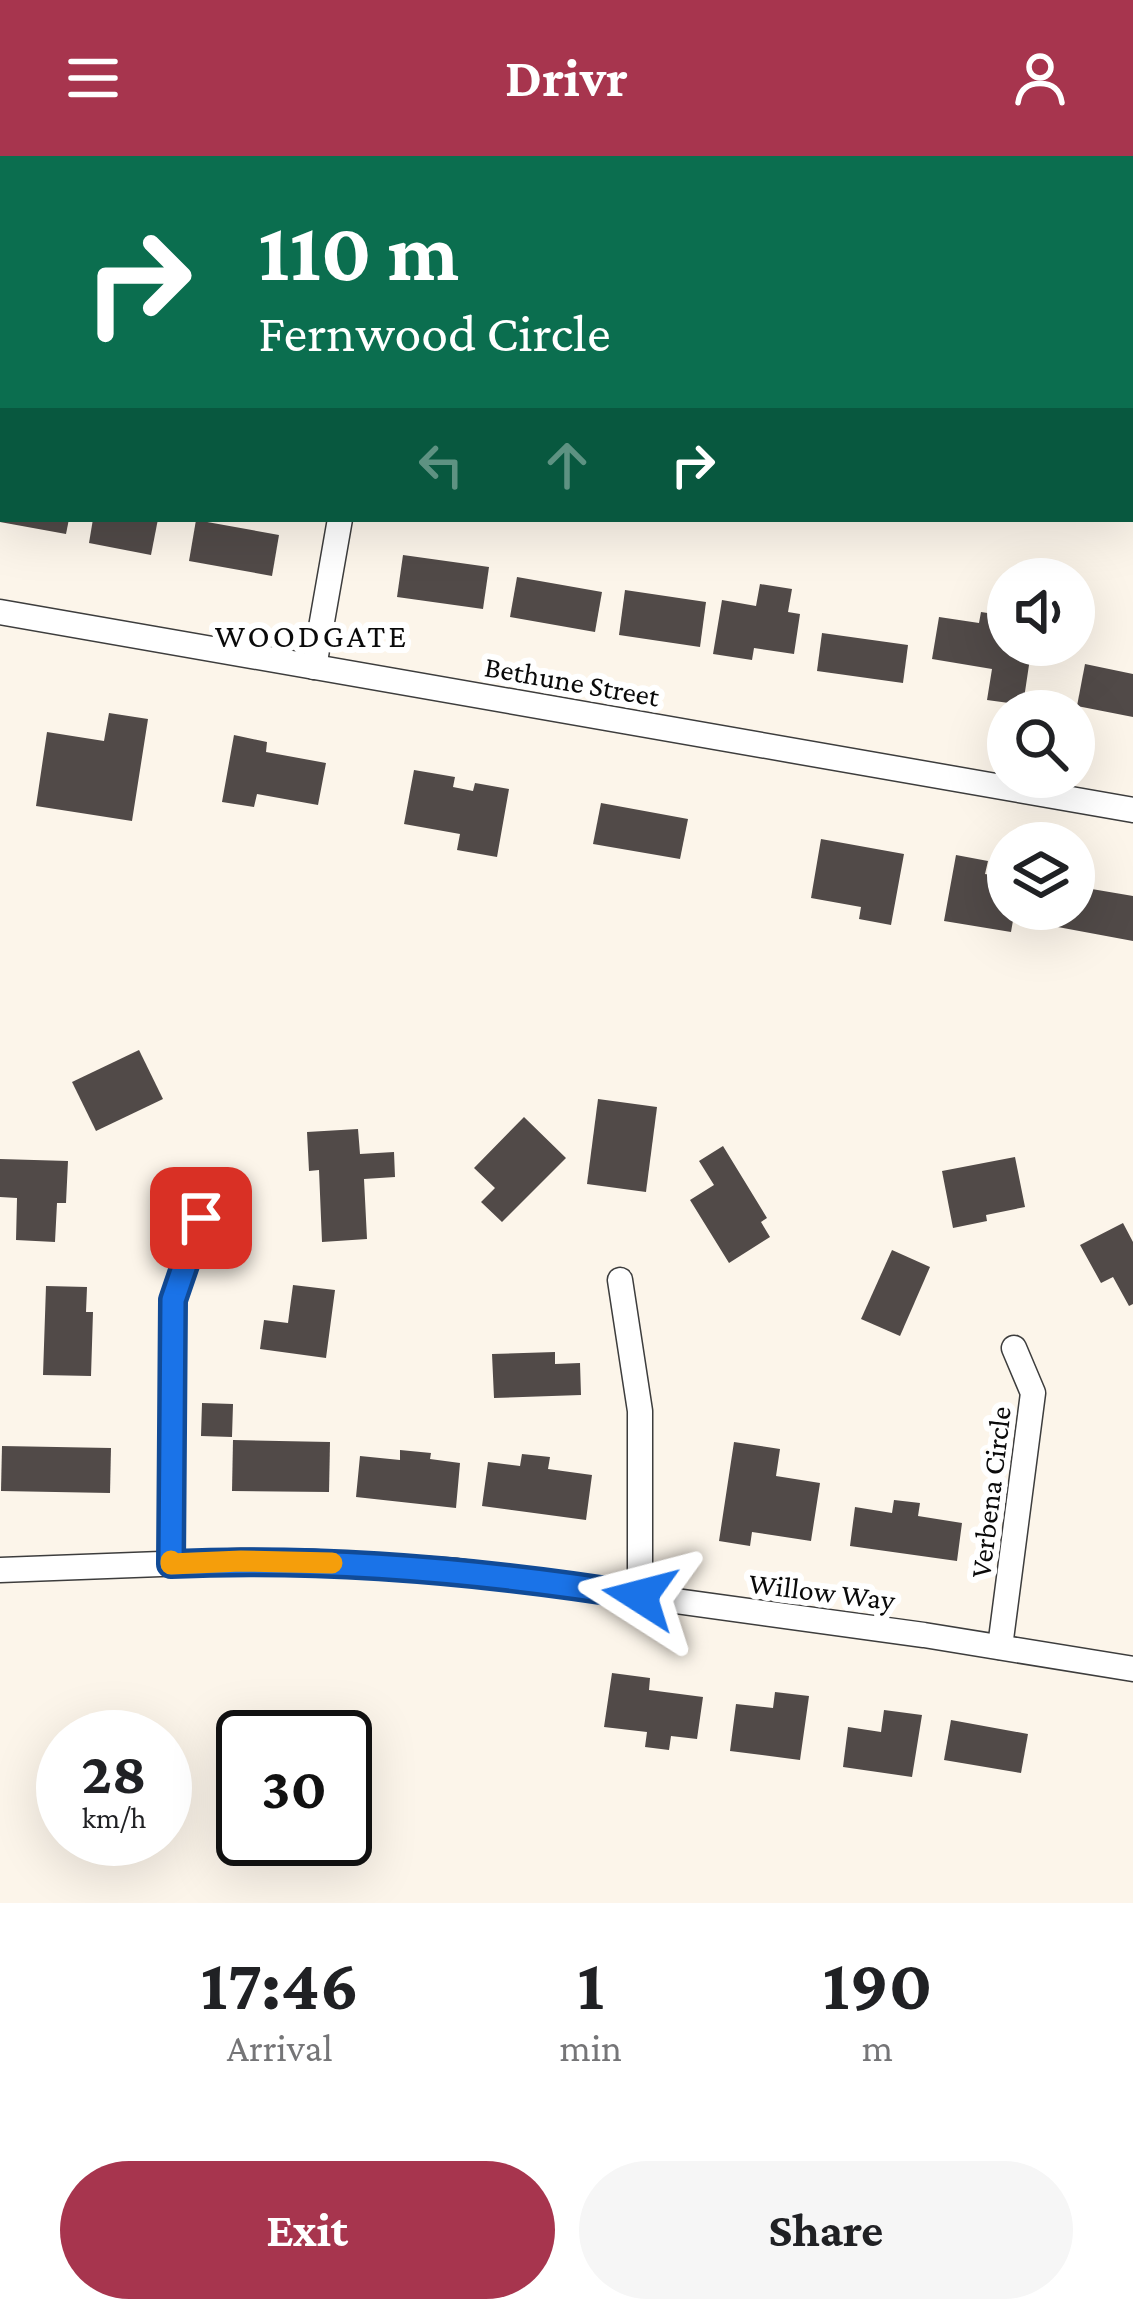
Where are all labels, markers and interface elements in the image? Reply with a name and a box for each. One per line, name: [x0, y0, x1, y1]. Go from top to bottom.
icon: menu: [60, 45, 126, 111]
icon: person: [1007, 45, 1073, 111]
text: Drivr: [505, 48, 628, 108]
icon: right: [60, 204, 216, 360]
text: 110 m: [258, 205, 459, 298]
text: Fernwood Circle: [258, 303, 611, 363]
icon: left: [408, 432, 474, 498]
icon: ahead: [534, 432, 600, 498]
icon: right: [660, 432, 726, 498]
map controls: [987, 558, 1095, 930]
button: sound: [987, 558, 1095, 666]
district label: WOODGATE: [215, 617, 409, 654]
street label: Bethune Street: [482, 649, 663, 713]
button: search: [987, 690, 1095, 798]
button: layers: [987, 822, 1095, 930]
pin: [150, 1167, 252, 1269]
icon: arrive: [168, 1185, 234, 1251]
street label: Verbena Circle: [963, 1404, 1017, 1580]
position arrow: [577, 1533, 703, 1659]
street label: Willow Way: [747, 1566, 897, 1617]
speed limit sign: 30: [216, 1710, 372, 1866]
text: 28: [81, 1739, 147, 1806]
text: km/h: [82, 1801, 146, 1834]
text: 17:46: [200, 1944, 359, 2024]
text: 1: [577, 1944, 604, 2024]
text: 190: [823, 1944, 933, 2024]
text: Arrival: [227, 2026, 333, 2069]
text: min: [560, 2026, 622, 2069]
text: m: [862, 2026, 893, 2069]
button: Exit: [60, 2161, 555, 2299]
button: Share: [579, 2161, 1073, 2299]

